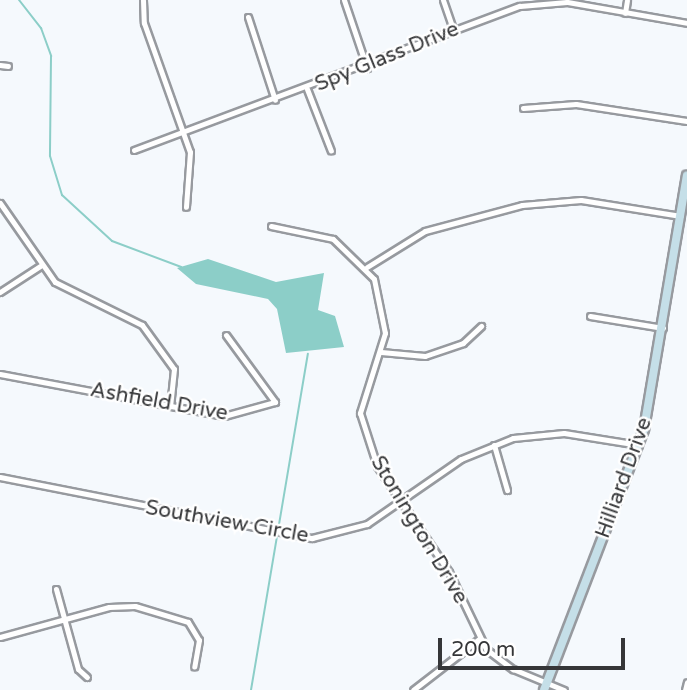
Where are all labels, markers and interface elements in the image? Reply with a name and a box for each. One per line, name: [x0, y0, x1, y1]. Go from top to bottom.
street label: Spy Glass Drive: [311, 17, 463, 97]
street label: Ashfield Drive: [88, 378, 230, 426]
street label: Hilliard Drive: [591, 414, 657, 542]
street label: Stonington Drive: [365, 452, 473, 608]
street label: Southview Circle: [143, 495, 311, 549]
scale bar: [442, 624, 629, 668]
text: 200 m: [451, 637, 515, 662]

